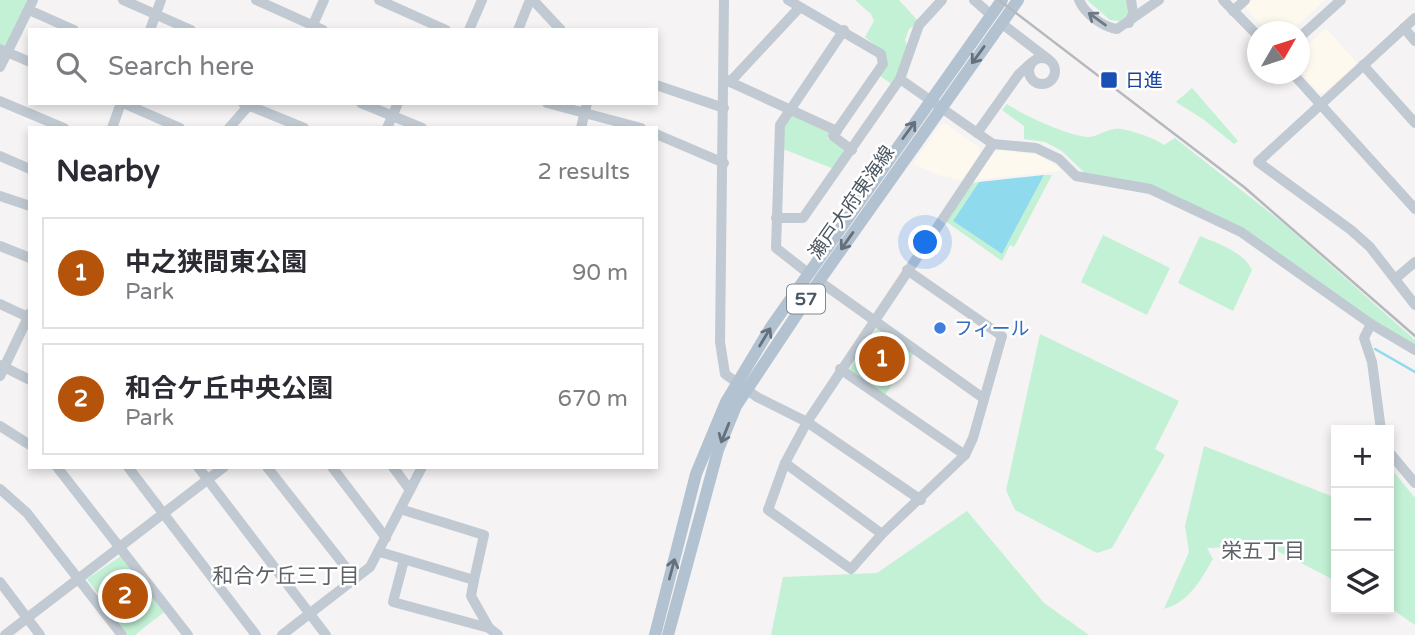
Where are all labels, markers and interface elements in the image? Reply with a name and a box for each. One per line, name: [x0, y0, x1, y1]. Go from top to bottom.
one-way arrow: [1088, 12, 1107, 27]
north arrow: [1247, 21, 1310, 84]
search box: [28, 28, 658, 105]
one-way arrow: [970, 45, 985, 64]
icon: search: [52, 48, 90, 86]
text: Search here: [108, 51, 254, 82]
marker: 日進: [1099, 70, 1119, 90]
place label: 日進: [1125, 70, 1163, 92]
one-way arrow: [902, 121, 916, 140]
street label: 瀬戸大府東海線: [805, 142, 899, 263]
text: Nearby: [56, 153, 160, 190]
text: 2 results: [537, 158, 630, 186]
your location: [908, 225, 942, 259]
one-way arrow: [840, 231, 854, 250]
text: 中之狭間東公園: [125, 247, 307, 278]
text: 1: [74, 259, 88, 287]
text: 90 m: [572, 259, 628, 287]
text: Park: [125, 278, 174, 306]
road number: 57: [787, 284, 825, 314]
place label: フィール: [954, 318, 1030, 340]
marker: フィール: [932, 320, 948, 336]
one-way arrow: [758, 327, 772, 347]
pin: 1: [859, 333, 905, 385]
text: 和合ケ丘中央公園: [125, 373, 333, 404]
text: 2: [74, 385, 88, 413]
text: 670 m: [558, 385, 628, 413]
text: Park: [125, 404, 174, 432]
one-way arrow: [718, 421, 731, 443]
map controls: [1331, 425, 1394, 614]
button: +: [1331, 425, 1394, 488]
button: −: [1331, 488, 1394, 551]
district label: 栄五丁目: [1221, 539, 1305, 564]
button: layers: [1331, 551, 1394, 614]
one-way arrow: [666, 558, 679, 581]
district label: 和合ケ丘三丁目: [213, 564, 360, 589]
pin: 2: [102, 570, 148, 622]

